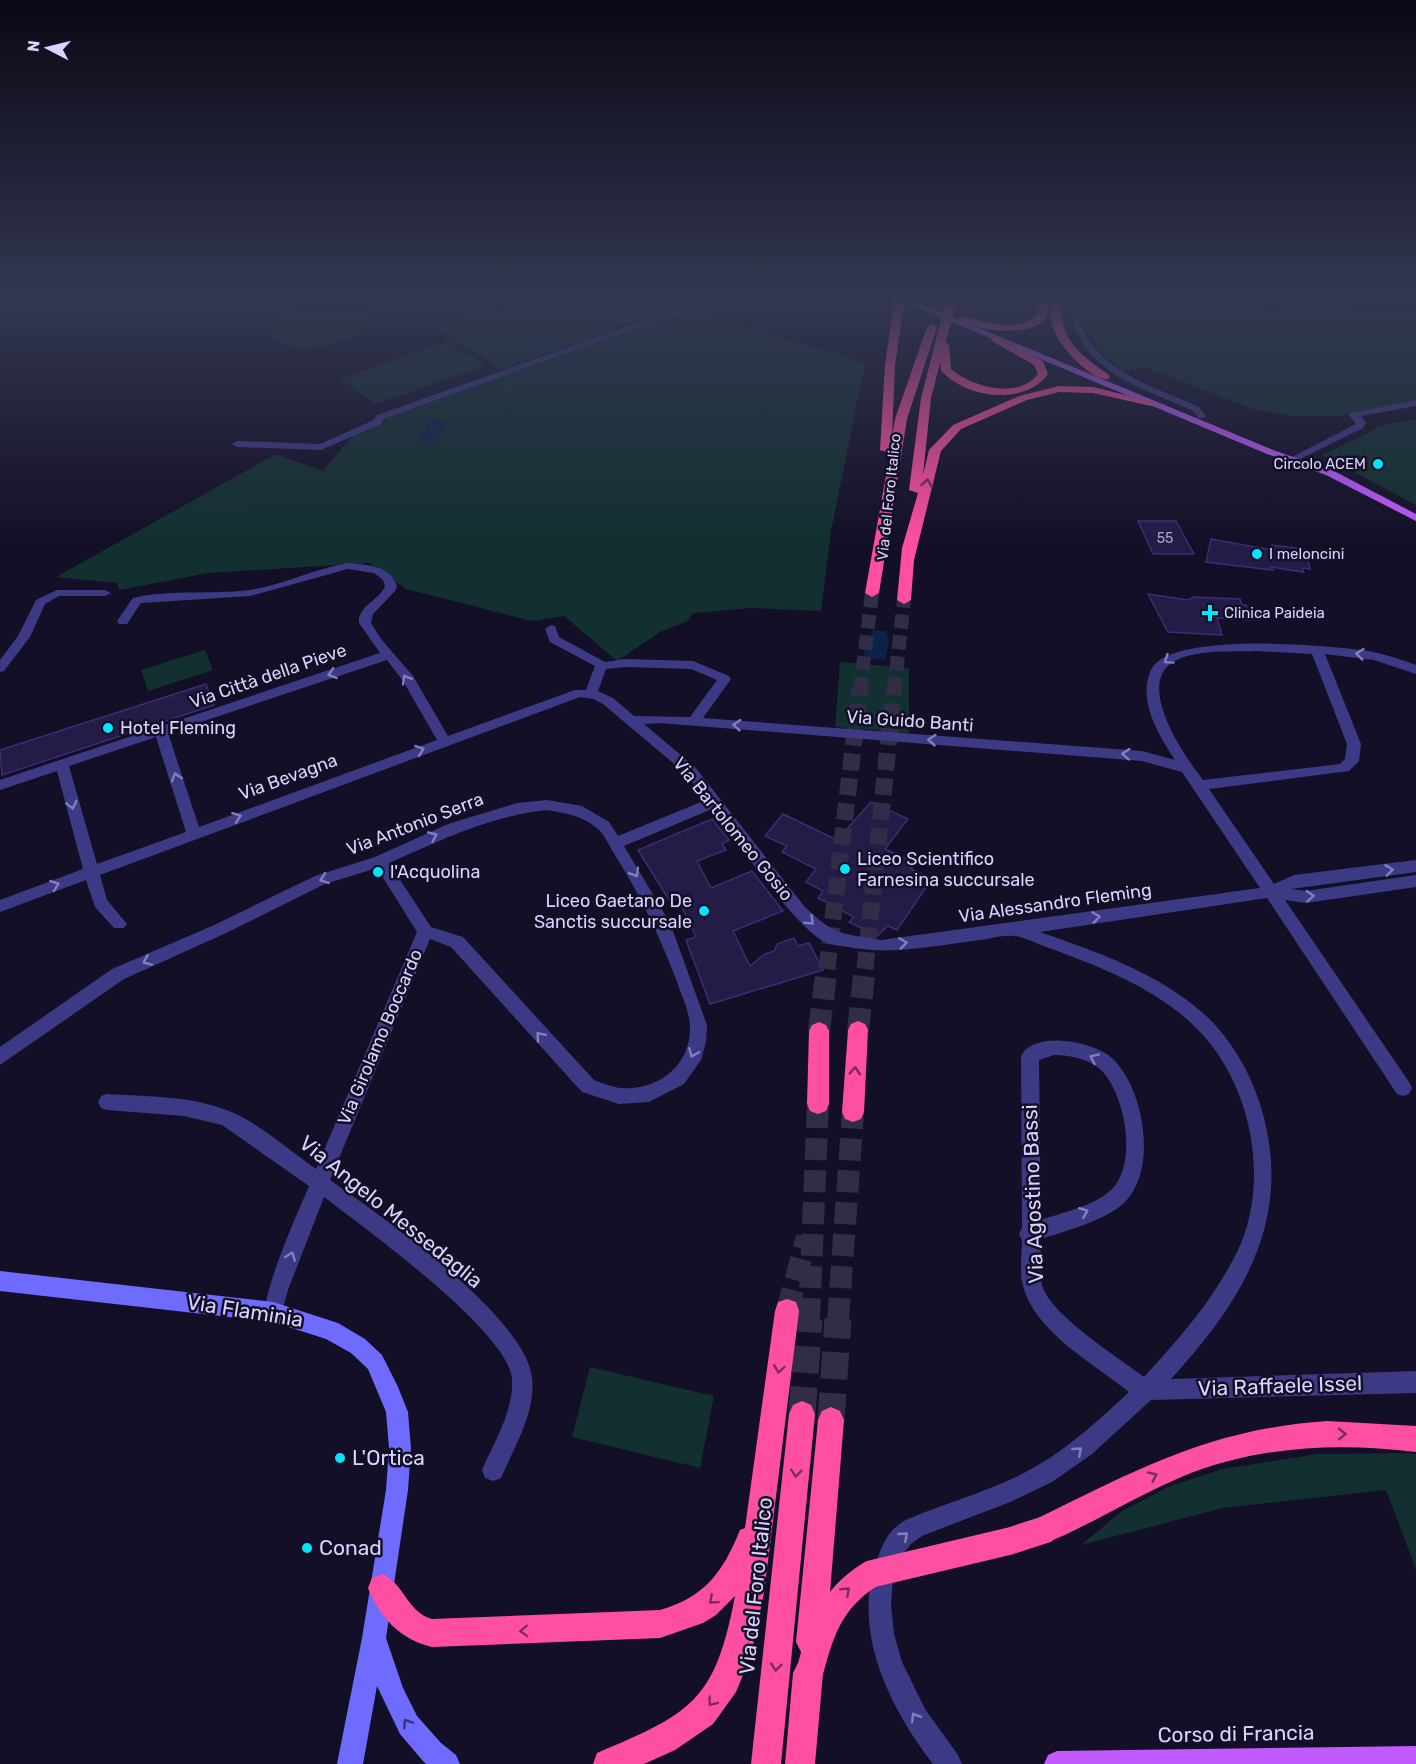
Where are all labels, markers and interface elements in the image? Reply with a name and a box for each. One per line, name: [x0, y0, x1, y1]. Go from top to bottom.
north arrow: [18, 18, 78, 78]
text: N: [23, 39, 44, 53]
street label: Via del Foro Italico: [873, 433, 905, 561]
place label: Circolo ACEM: [1274, 455, 1366, 473]
marker: Circolo ACEM: [1371, 457, 1385, 471]
one-way arrow: [920, 478, 933, 488]
house number: 55: [1157, 530, 1173, 547]
place label: I meloncini: [1269, 545, 1344, 563]
marker: I meloncini: [1250, 547, 1264, 561]
marker: Clinica Paideia: [1201, 604, 1219, 622]
place label: Clinica Paideia: [1224, 604, 1325, 622]
street label: Via Città della Pieve: [187, 639, 349, 713]
one-way arrow: [1355, 649, 1364, 661]
one-way arrow: [1163, 653, 1174, 664]
one-way arrow: [327, 666, 338, 679]
one-way arrow: [402, 675, 414, 685]
street label: Via Guido Banti: [846, 706, 974, 736]
place label: Hotel Fleming: [120, 717, 236, 739]
one-way arrow: [733, 719, 742, 732]
marker: Hotel Fleming: [101, 721, 115, 735]
one-way arrow: [927, 734, 936, 747]
one-way arrow: [415, 744, 425, 757]
one-way arrow: [1122, 748, 1131, 761]
street label: Via Bevagna: [236, 749, 340, 805]
street label: Via Bartolomeo Gosio: [668, 753, 798, 905]
one-way arrow: [170, 772, 183, 783]
street label: Via Antonio Serra: [343, 788, 487, 860]
one-way arrow: [65, 800, 78, 810]
one-way arrow: [231, 811, 242, 824]
one-way arrow: [427, 832, 438, 844]
place label: Liceo Scientifico Farnesina succursale: [857, 848, 1035, 891]
place label: l'Acquolina: [390, 861, 480, 883]
marker: Liceo Scientifico Farnesina succursale: [838, 862, 852, 876]
one-way arrow: [1384, 864, 1394, 876]
marker: l'Acquolina: [371, 865, 385, 879]
one-way arrow: [627, 867, 639, 877]
one-way arrow: [319, 871, 330, 884]
street label: Via Alessandro Fleming: [957, 879, 1153, 927]
one-way arrow: [49, 880, 60, 893]
one-way arrow: [1305, 889, 1314, 902]
place label: Liceo Gaetano De Sanctis succursale: [534, 890, 692, 933]
marker: Liceo Gaetano De Sanctis succursale: [697, 904, 711, 918]
one-way arrow: [1092, 912, 1101, 924]
one-way arrow: [802, 913, 813, 924]
one-way arrow: [898, 937, 908, 949]
street label: Via Girolamo Boccardo: [333, 946, 427, 1128]
one-way arrow: [143, 954, 154, 966]
one-way arrow: [537, 1032, 548, 1043]
one-way arrow: [688, 1048, 701, 1058]
one-way arrow: [1090, 1053, 1101, 1065]
one-way arrow: [849, 1066, 862, 1075]
street label: Via Agostino Bassi: [1017, 1104, 1048, 1284]
street label: Via Angelo Messedaglia: [295, 1130, 488, 1293]
one-way arrow: [1078, 1207, 1089, 1219]
one-way arrow: [284, 1251, 296, 1262]
street label: Via Flaminia: [185, 1289, 305, 1332]
one-way arrow: [773, 1364, 785, 1374]
street label: Via Raffaele Issel: [1197, 1370, 1363, 1401]
one-way arrow: [1337, 1427, 1346, 1440]
place label: L'Ortica: [352, 1445, 425, 1470]
one-way arrow: [1071, 1447, 1082, 1458]
marker: L'Ortica: [333, 1451, 347, 1465]
one-way arrow: [790, 1468, 803, 1477]
one-way arrow: [1146, 1471, 1157, 1483]
street label: Via del Foro Italico: [734, 1496, 777, 1676]
one-way arrow: [898, 1532, 908, 1543]
place label: Conad: [319, 1535, 382, 1560]
marker: Conad: [300, 1541, 314, 1555]
one-way arrow: [839, 1587, 850, 1598]
one-way arrow: [709, 1593, 720, 1604]
one-way arrow: [520, 1625, 529, 1637]
one-way arrow: [770, 1662, 783, 1671]
one-way arrow: [709, 1695, 720, 1706]
one-way arrow: [910, 1713, 922, 1723]
one-way arrow: [403, 1718, 414, 1729]
street label: Corso di Francia: [1157, 1720, 1315, 1747]

